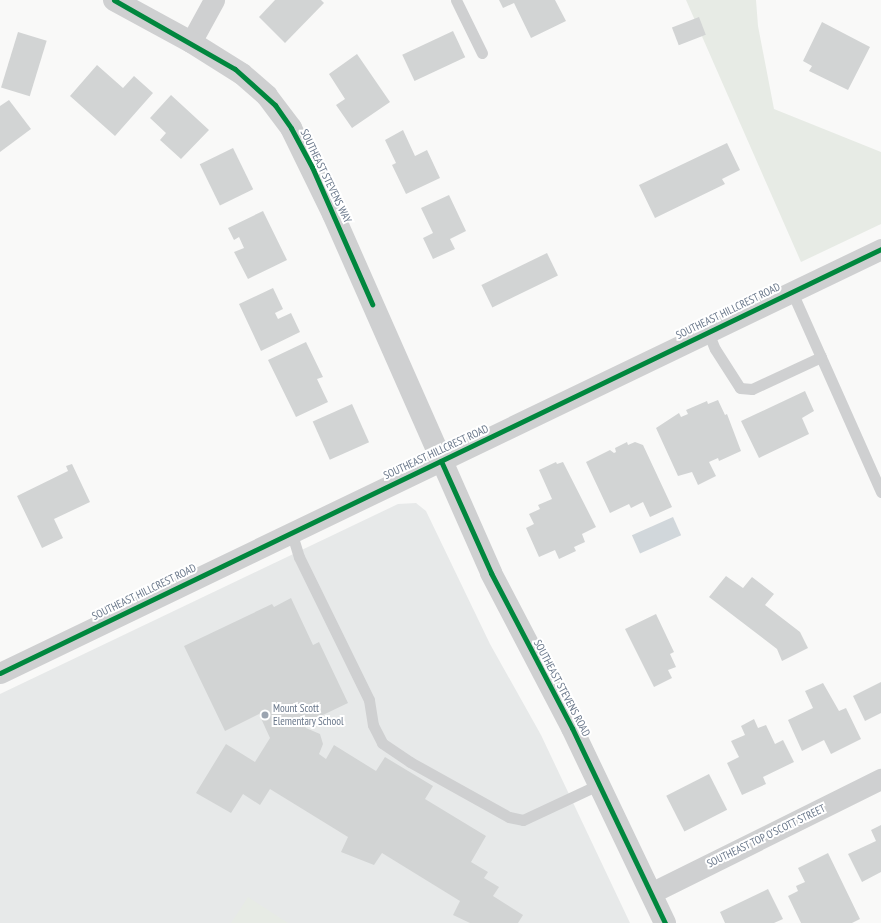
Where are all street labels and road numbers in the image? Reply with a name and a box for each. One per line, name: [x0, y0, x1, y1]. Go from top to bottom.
street label: SOUTHEAST STEVENS WAY: [297, 127, 355, 225]
street label: SOUTHEAST HILLCREST ROAD: [673, 280, 783, 342]
street label: SOUTHEAST HILLCREST ROAD: [381, 422, 491, 482]
street label: SOUTHEAST HILLCREST ROAD: [89, 561, 199, 623]
street label: SOUTHEAST STEVENS ROAD: [531, 637, 593, 739]
street label: SOUTHEAST TOP O'SCOTT STREET: [704, 801, 828, 871]

